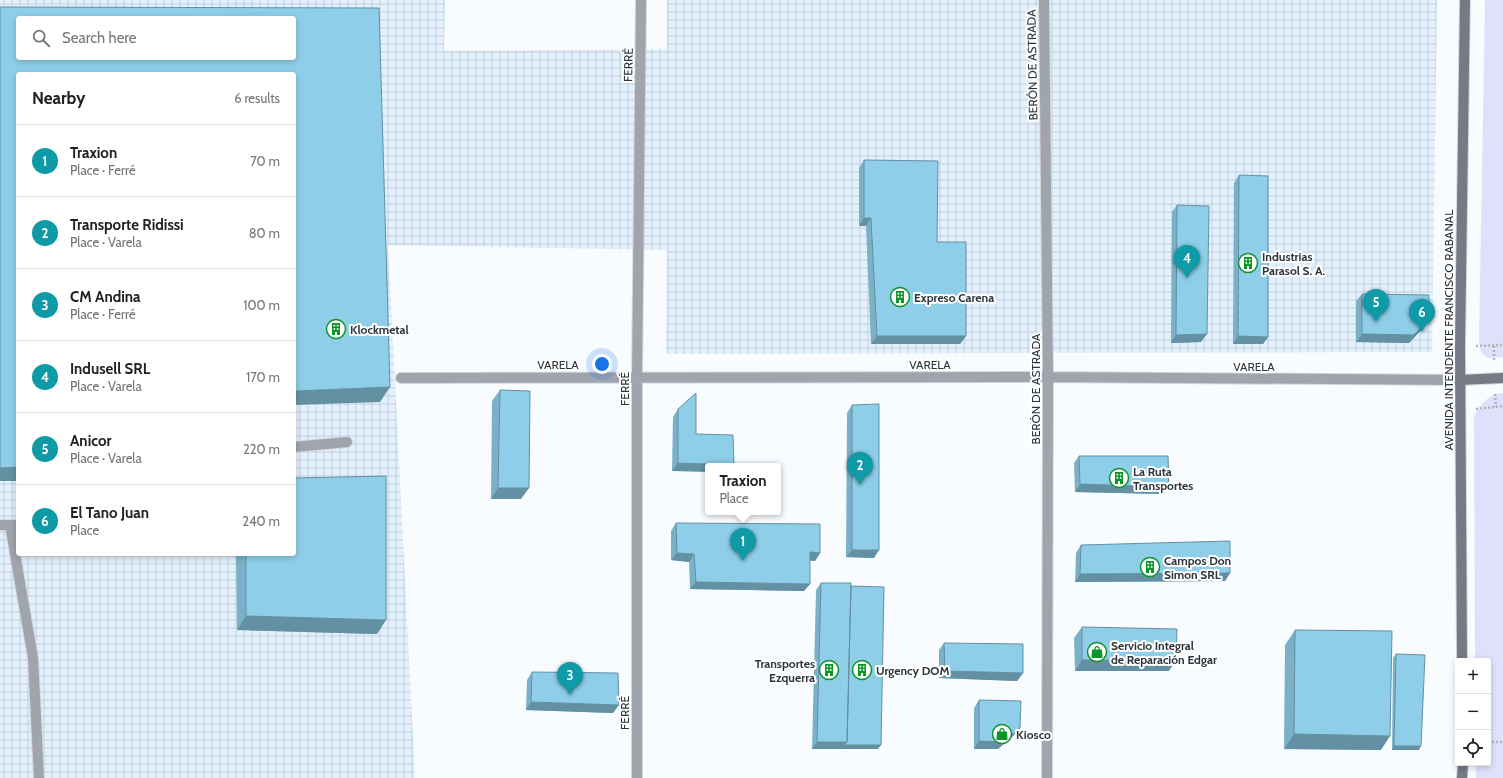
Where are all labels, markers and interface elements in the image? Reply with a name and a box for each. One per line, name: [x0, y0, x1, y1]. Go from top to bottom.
street label: BERÓN DE ASTRADA: [1024, 9, 1040, 121]
search box: [16, 16, 296, 60]
icon: search: [30, 27, 52, 49]
text: Search here: [62, 29, 137, 47]
street label: FERRÉ: [620, 47, 636, 82]
text: Nearby: [32, 88, 85, 108]
text: 6 results: [234, 90, 280, 106]
text: Traxion: [70, 144, 117, 162]
text: 1: [43, 153, 47, 169]
text: 70 m: [250, 153, 280, 169]
text: Place · Ferré: [70, 162, 136, 178]
street label: AVENIDA INTENDENTE FRANCISCO RABANAL: [1441, 210, 1456, 450]
text: Transporte Ridissi: [70, 216, 184, 234]
text: 2: [42, 225, 48, 241]
text: 80 m: [249, 225, 280, 241]
text: Place · Varela: [70, 234, 142, 250]
pin: 4: [1174, 245, 1200, 278]
place label: Industrias Parasol S. A.: [1262, 249, 1325, 278]
building icon: Industrias Parasol S. A.: [1237, 252, 1259, 274]
building icon: Expreso Carena: [889, 286, 911, 308]
text: CM Andina: [70, 288, 141, 306]
pin: 5: [1363, 289, 1389, 322]
place label: Expreso Carena: [914, 290, 994, 305]
text: 3: [41, 297, 49, 313]
text: 100 m: [243, 297, 280, 313]
pin: 6: [1409, 299, 1435, 332]
text: Place · Ferré: [70, 306, 136, 322]
building icon: Klockmetal: [325, 318, 347, 340]
place label: Klockmetal: [350, 322, 409, 337]
street label: BERÓN DE ASTRADA: [1028, 333, 1043, 444]
your location: [592, 354, 612, 374]
street label: VARELA: [537, 357, 579, 372]
street label: VARELA: [909, 357, 951, 372]
street label: VARELA: [1233, 359, 1275, 374]
text: Indusell SRL: [70, 360, 150, 378]
text: 4: [41, 369, 49, 385]
text: 170 m: [246, 369, 280, 385]
street label: FERRÉ: [617, 372, 632, 406]
text: Place · Varela: [70, 378, 142, 394]
text: Anicor: [70, 432, 112, 450]
text: 5: [42, 441, 48, 457]
text: 220 m: [243, 441, 280, 457]
text: Place · Varela: [70, 450, 142, 466]
pin: 2: [847, 452, 873, 485]
popup: [705, 463, 781, 515]
place label: La Ruta Transportes: [1133, 464, 1193, 493]
building icon: La Ruta Transportes: [1108, 467, 1130, 489]
text: Traxion: [719, 472, 767, 490]
text: Place: [719, 490, 749, 506]
text: El Tano Juan: [70, 504, 149, 522]
text: 6: [41, 513, 49, 529]
text: 240 m: [242, 513, 280, 529]
text: Place: [70, 522, 99, 538]
pin: 1: [730, 528, 756, 561]
place label: Campos Don Simon SRL: [1164, 553, 1231, 582]
building icon: Campos Don Simon SRL: [1139, 556, 1161, 578]
place label: Servicio Integral de Reparación Edgar: [1111, 638, 1217, 667]
shop icon: Servicio Integral de Reparación Edgar: [1086, 641, 1108, 663]
place label: Transportes Ezquerra: [755, 656, 815, 685]
map controls: [1455, 658, 1491, 766]
button: +: [1455, 658, 1491, 694]
building icon: Transportes Ezquerra: [818, 659, 840, 681]
building icon: Urgency DOM: [851, 659, 873, 681]
pin: 3: [557, 662, 583, 695]
place label: Urgency DOM: [876, 663, 949, 678]
button: −: [1455, 694, 1491, 730]
street label: FERRÉ: [617, 696, 632, 730]
shop icon: Kiosco: [991, 723, 1013, 745]
place label: Kiosco: [1016, 727, 1051, 742]
button: locate: [1455, 730, 1491, 766]

